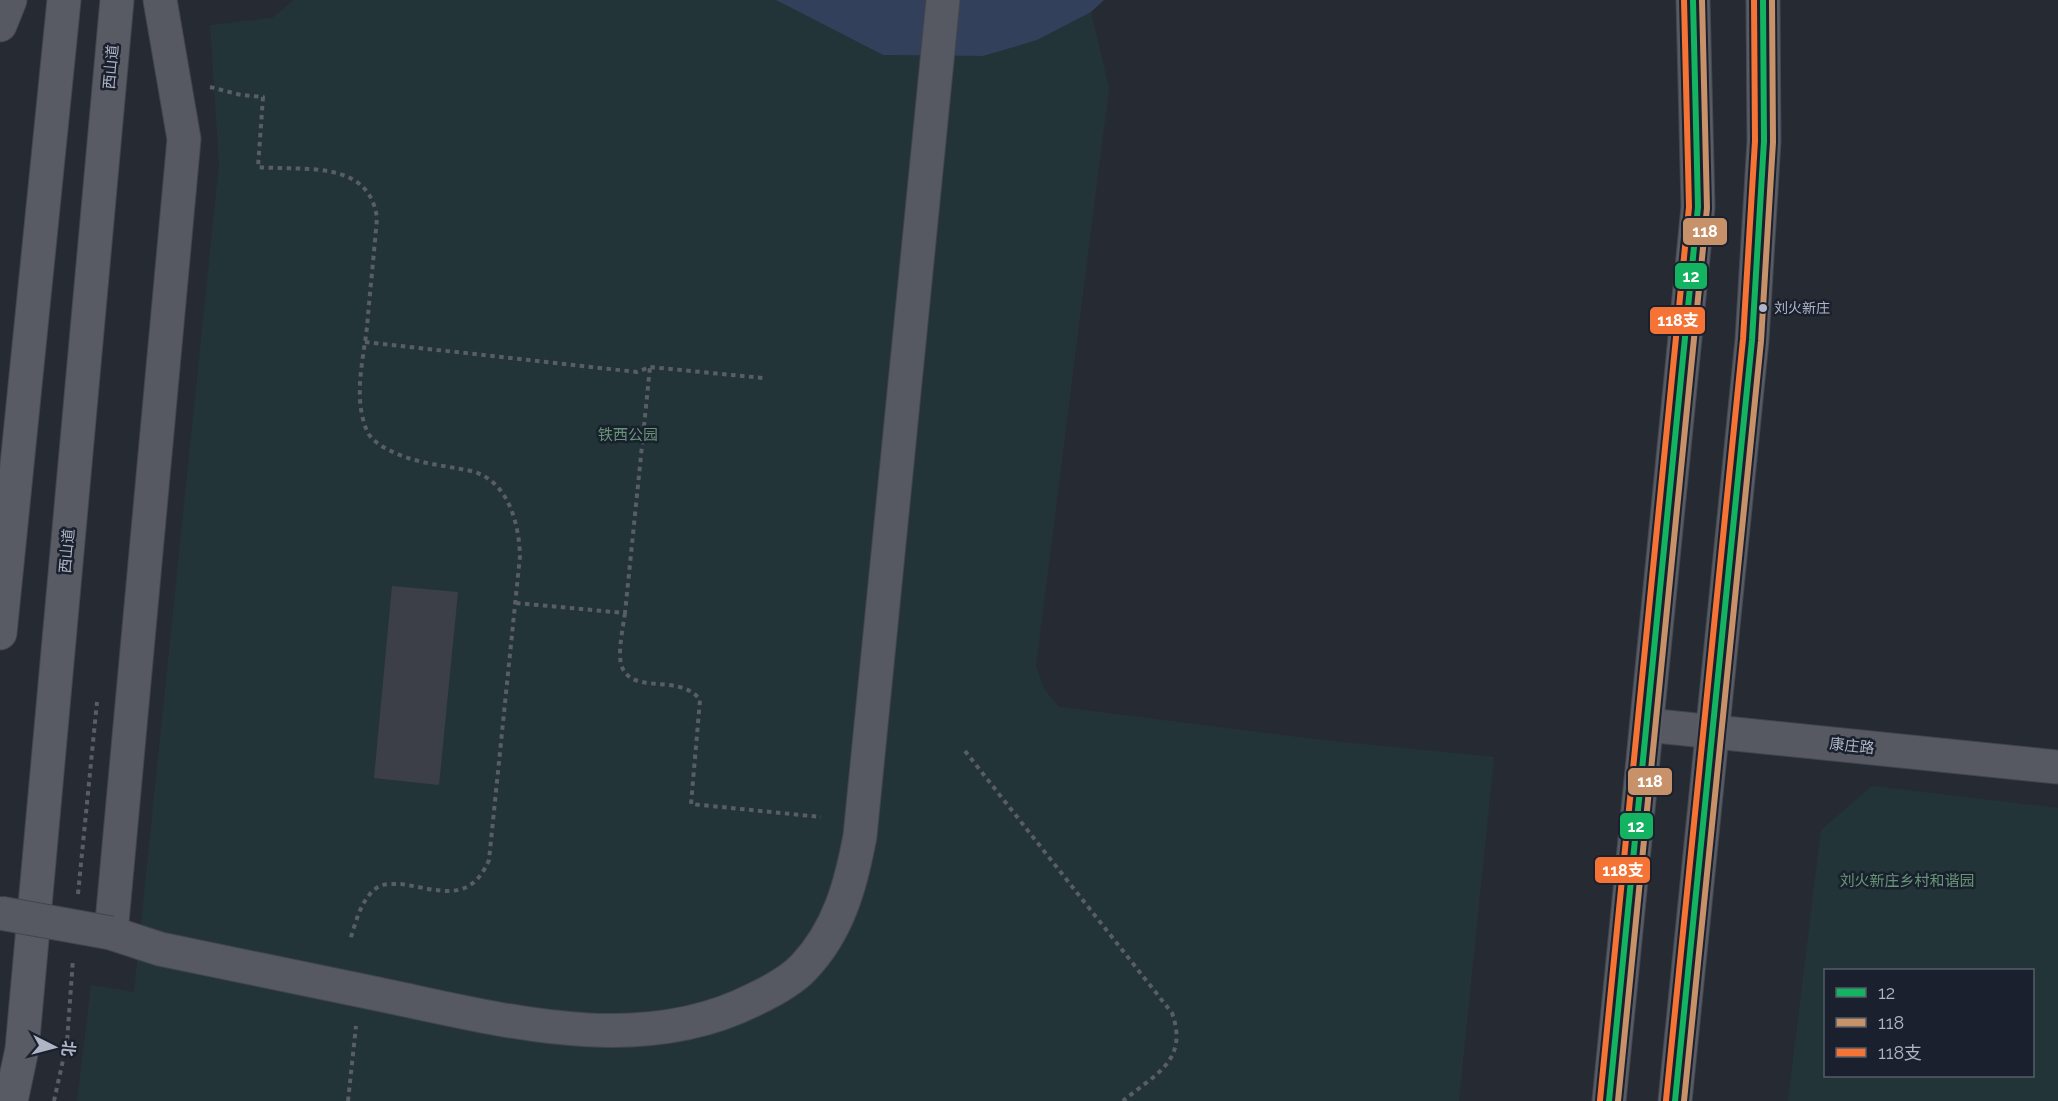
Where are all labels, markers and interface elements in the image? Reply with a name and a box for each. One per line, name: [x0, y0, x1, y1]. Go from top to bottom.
street label: 西山道: [100, 44, 122, 90]
line badge: 118: [1682, 217, 1728, 246]
text: 118: [1692, 222, 1718, 241]
line badge: 12: [1674, 262, 1708, 290]
text: 12: [1683, 267, 1699, 286]
place label: 刘火新庄: [1774, 300, 1830, 316]
marker: 刘火新庄: [1757, 302, 1769, 314]
line badge: 118支: [1649, 306, 1706, 335]
text: 118支: [1657, 311, 1699, 330]
park label: 铁西公园: [598, 426, 658, 444]
street label: 西山道: [56, 528, 78, 574]
street label: 康庄路: [1829, 735, 1875, 757]
line badge: 118: [1627, 767, 1673, 796]
text: 118: [1637, 772, 1663, 791]
line badge: 12: [1619, 812, 1654, 840]
text: 12: [1628, 817, 1644, 836]
line badge: 118支: [1594, 856, 1651, 884]
text: 118支: [1602, 861, 1644, 880]
park label: 刘火新庄乡村和谐园: [1839, 872, 1975, 890]
legend: [1824, 969, 2034, 1077]
text: 12: [1878, 982, 1895, 1003]
text: 118: [1878, 1012, 1904, 1033]
north arrow: [24, 1017, 84, 1077]
text: 北: [58, 1040, 79, 1057]
text: 118支: [1878, 1042, 1922, 1063]

